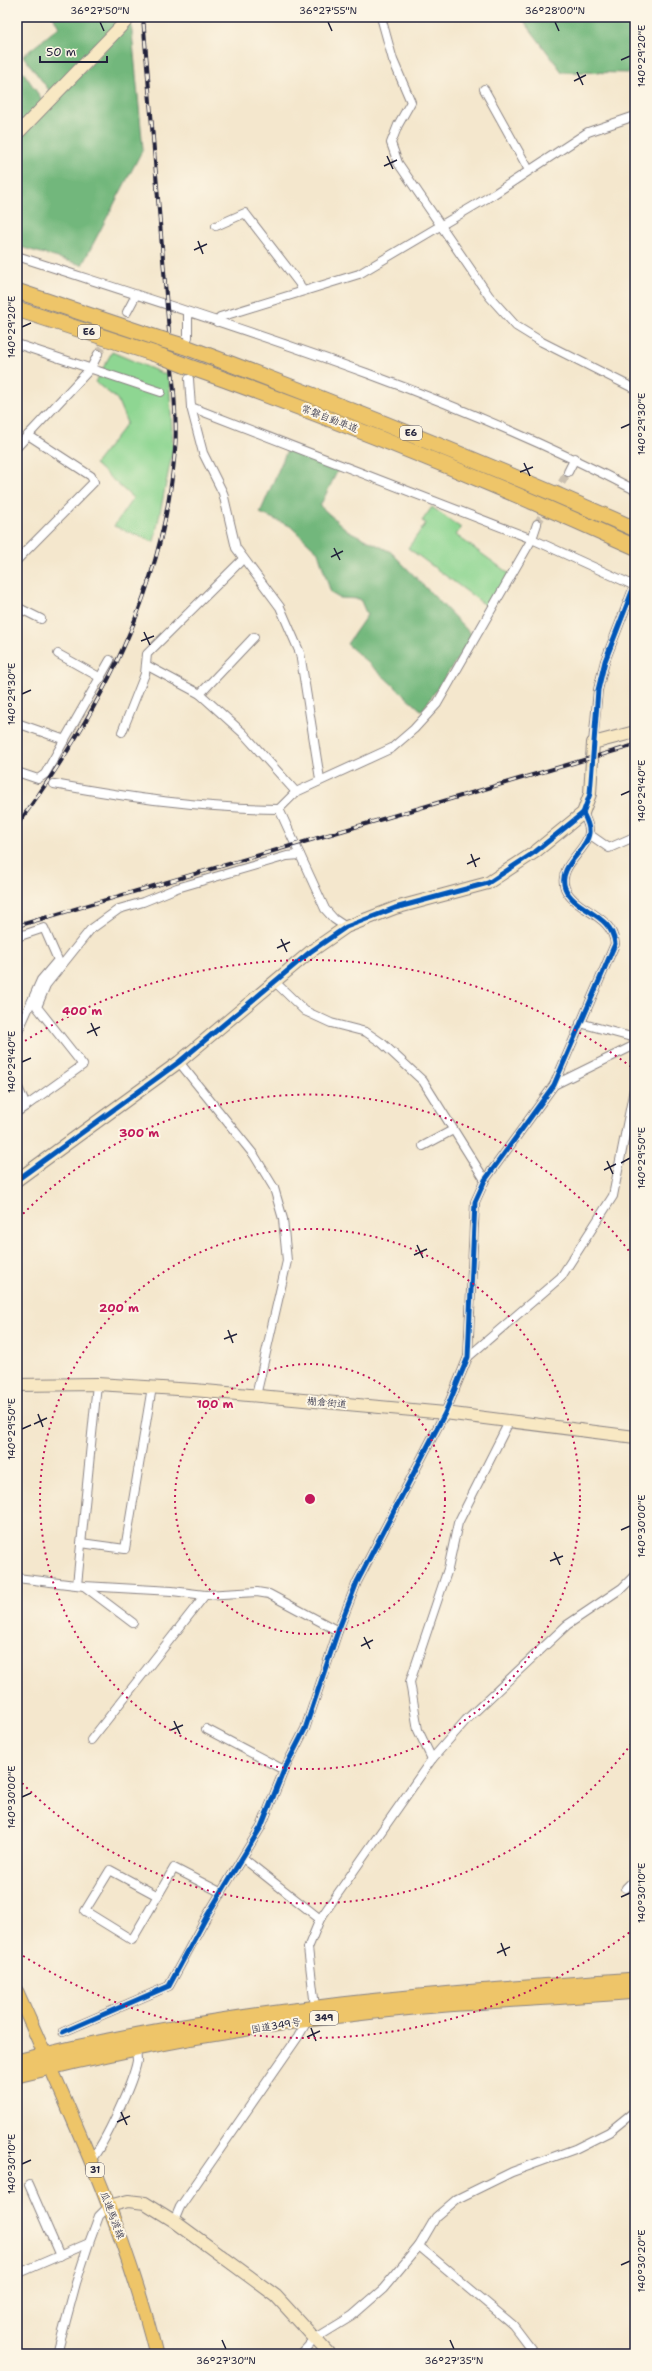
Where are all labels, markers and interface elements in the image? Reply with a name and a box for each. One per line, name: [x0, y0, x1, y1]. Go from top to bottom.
text: 36°27'50"N: [70, 4, 130, 17]
text: 36°27'55"N: [299, 4, 357, 17]
text: 36°28'00"N: [525, 4, 585, 17]
text: 140°29'20"E: [635, 25, 648, 87]
scale bar: [40, 38, 107, 64]
text: 50 m: [46, 44, 76, 60]
text: 140°29'20"E: [5, 296, 18, 358]
road number: E6: [78, 325, 100, 339]
text: 140°29'30"E: [635, 393, 648, 455]
street label: 常磐自動車道: [299, 402, 360, 435]
road number: E6: [400, 426, 422, 440]
text: 140°29'30"E: [5, 663, 18, 725]
text: 140°29'40"E: [635, 760, 648, 822]
text: 400 m: [62, 1003, 102, 1019]
text: 140°29'40"E: [5, 1031, 18, 1093]
text: 300 m: [119, 1125, 159, 1141]
text: 140°29'50"E: [635, 1127, 648, 1189]
text: 200 m: [99, 1300, 139, 1316]
street label: 棚倉街道: [306, 1394, 347, 1411]
text: 100 m: [197, 1396, 234, 1412]
text: 140°29'50"E: [5, 1398, 18, 1460]
centre of rings: [303, 1492, 317, 1506]
text: 140°30'00"E: [635, 1494, 648, 1558]
text: 140°30'00"E: [5, 1765, 18, 1829]
text: 140°30'10"E: [635, 1863, 648, 1923]
road number: 349: [310, 2011, 338, 2025]
street label: 国道349号: [250, 2015, 302, 2036]
text: 140°30'10"E: [5, 2134, 18, 2194]
road number: 31: [86, 2163, 104, 2177]
street label: 瓜連馬渡線: [98, 2190, 128, 2241]
text: 140°30'20"E: [635, 2229, 648, 2293]
text: 36°27'30"N: [196, 2354, 256, 2367]
text: 36°27'35"N: [425, 2354, 483, 2367]

